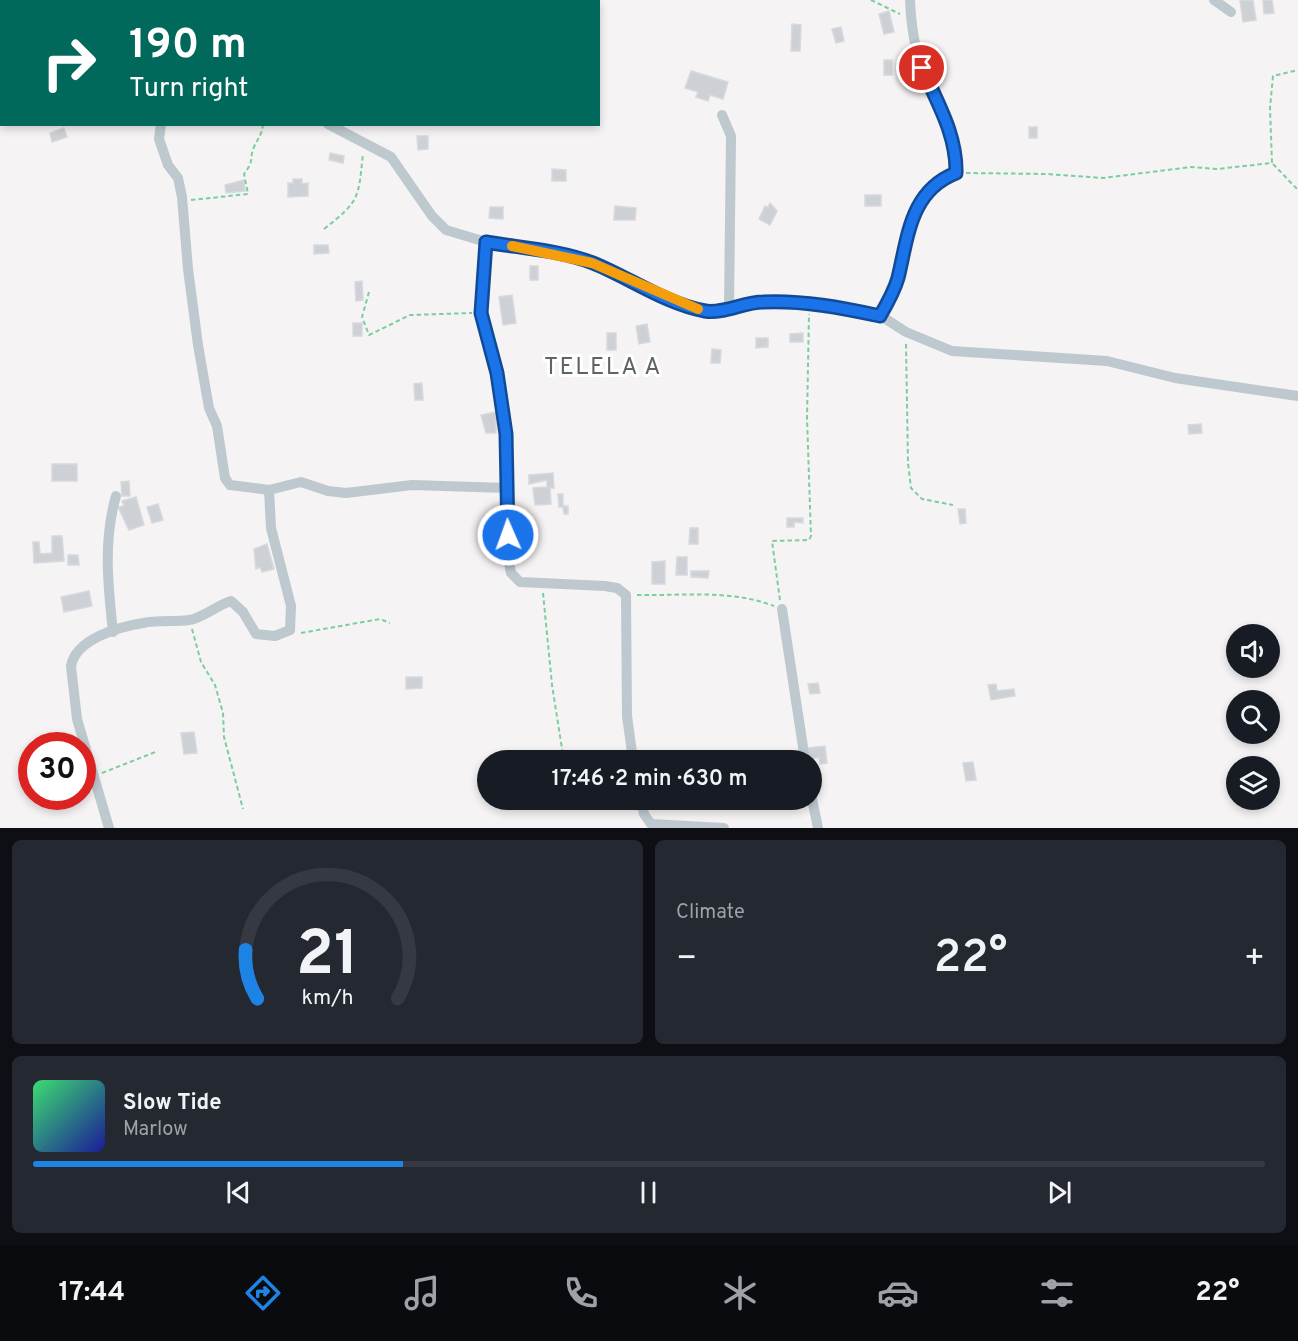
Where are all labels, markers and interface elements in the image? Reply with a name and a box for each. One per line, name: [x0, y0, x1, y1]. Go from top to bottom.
text: 190 m: [129, 20, 247, 73]
icon: right: [30, 24, 108, 102]
pin: [896, 42, 947, 93]
icon: arrive: [905, 51, 938, 84]
text: Turn right: [129, 72, 248, 106]
district label: TELELA A: [544, 353, 662, 383]
position arrow: [476, 503, 540, 567]
map controls: [1226, 624, 1280, 810]
button: sound: [1226, 624, 1280, 678]
button: search: [1226, 690, 1280, 744]
speed limit sign: 30: [18, 732, 96, 810]
button: layers: [1226, 756, 1280, 810]
text: 17:46 · 2 min · 630 m: [552, 766, 747, 793]
text: Climate: [676, 900, 745, 926]
text: 21: [296, 918, 359, 997]
text: 22°: [934, 931, 1007, 988]
text: −: [676, 939, 697, 981]
text: +: [1244, 939, 1265, 981]
text: km/h: [301, 985, 354, 1012]
text: Slow Tide: [123, 1090, 222, 1117]
text: Marlow: [123, 1117, 187, 1143]
icon: previous: [222, 1176, 255, 1209]
icon: pause: [632, 1176, 665, 1209]
icon: next: [1043, 1176, 1076, 1209]
icon: directions: [242, 1272, 284, 1314]
icon: music: [401, 1272, 443, 1314]
icon: phone: [560, 1272, 602, 1314]
icon: climate: [719, 1272, 761, 1314]
icon: car: [877, 1272, 919, 1314]
icon: filters: [1036, 1272, 1078, 1314]
text: 17:44: [58, 1276, 125, 1310]
text: 22°: [1195, 1276, 1239, 1310]

